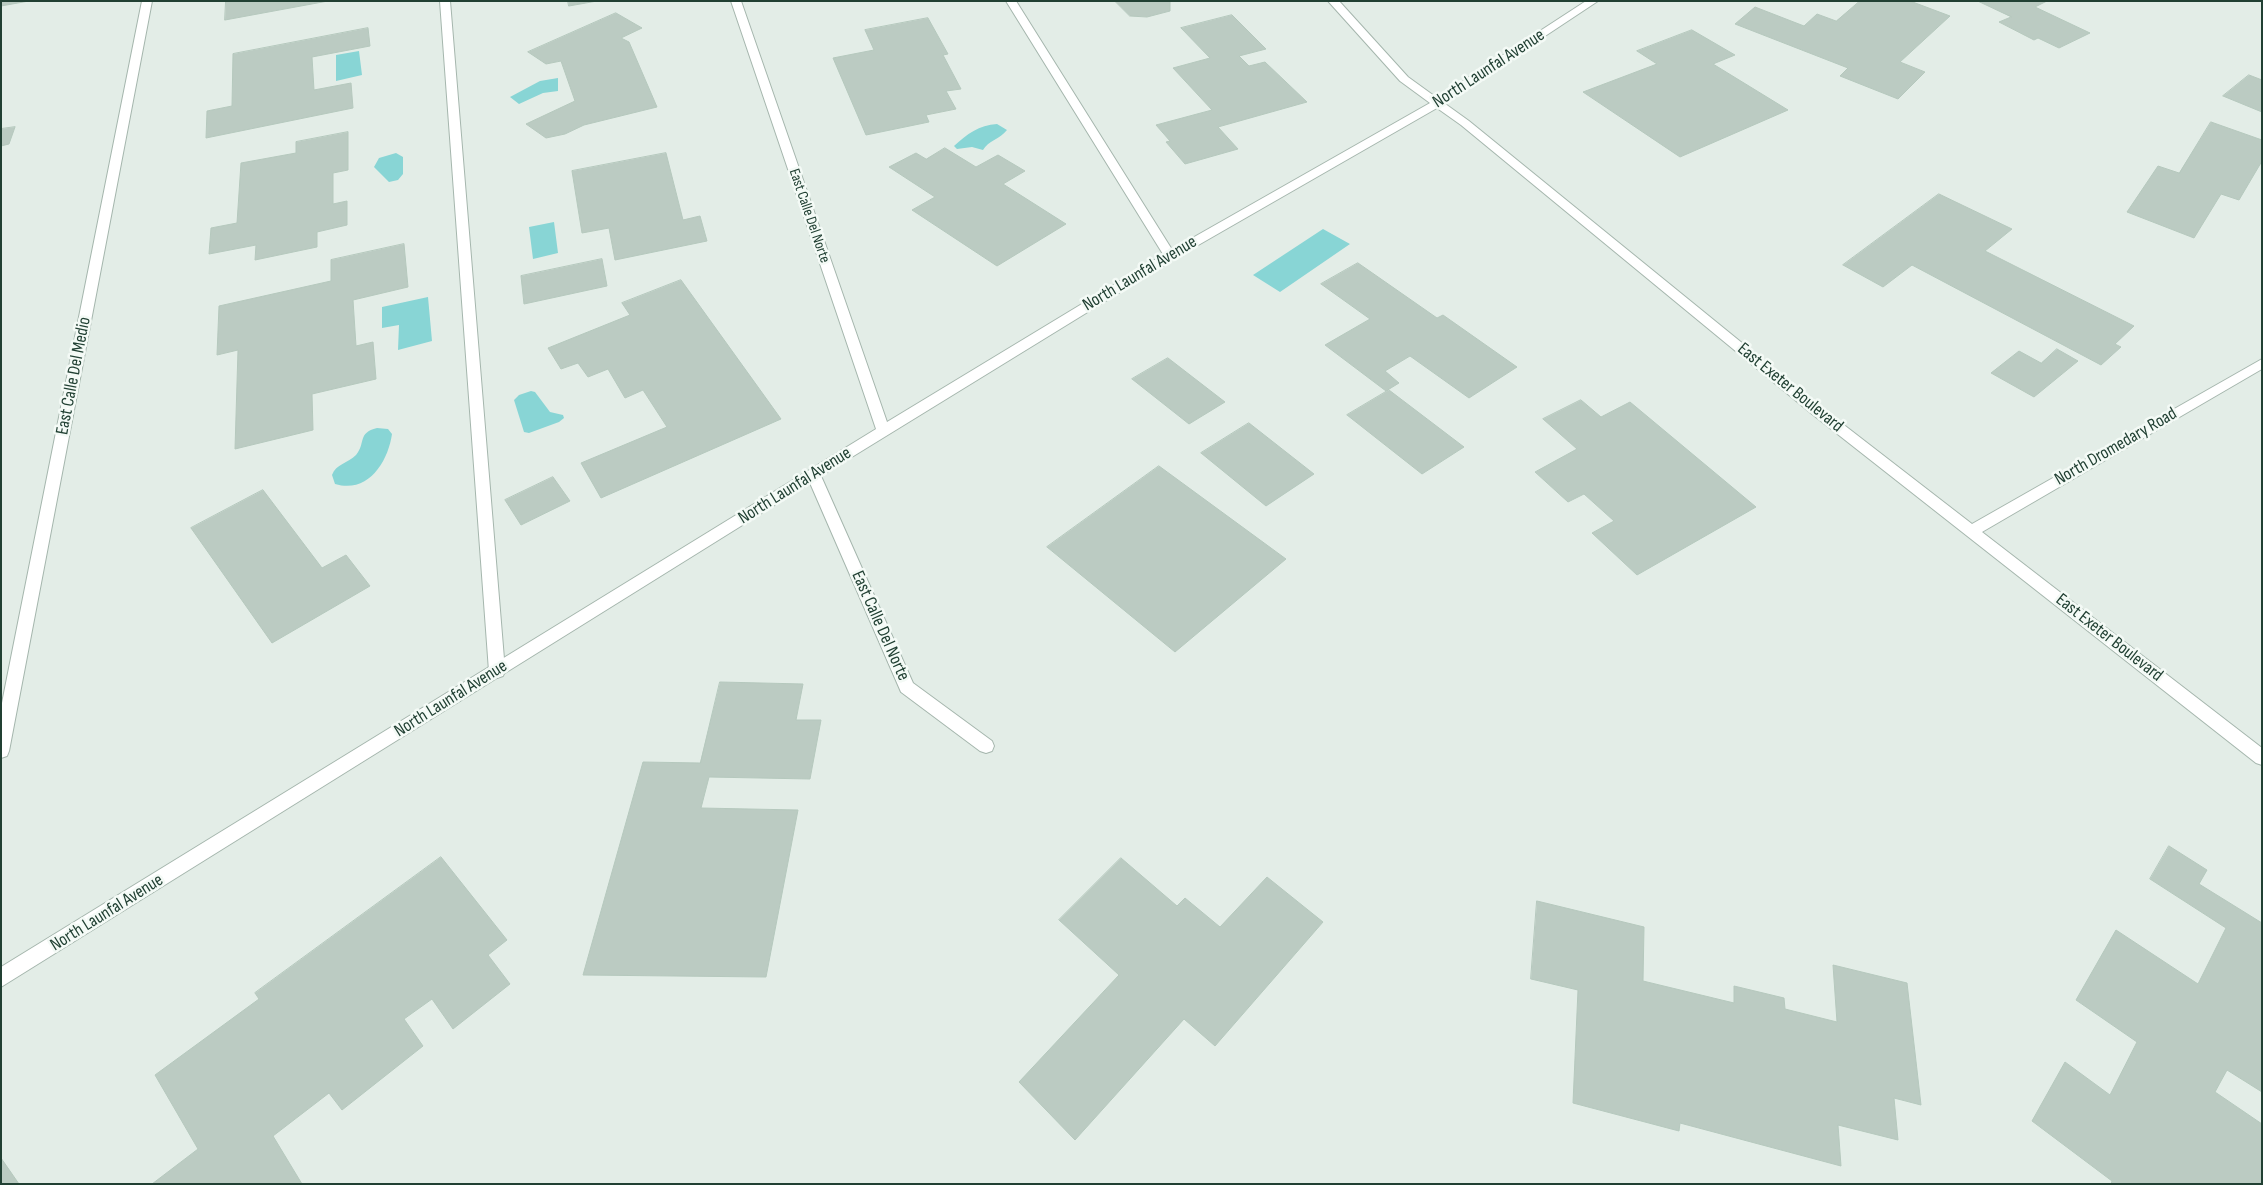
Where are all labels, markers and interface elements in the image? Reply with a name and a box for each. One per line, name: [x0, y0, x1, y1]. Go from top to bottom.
street label: North Launfal Avenue: [1429, 25, 1549, 113]
street label: East Calle Del Norte: [784, 167, 834, 265]
street label: North Launfal Avenue: [1079, 232, 1201, 316]
street label: East Calle Del Medio: [52, 315, 96, 437]
street label: East Exeter Boulevard: [1733, 339, 1847, 437]
street label: North Dromedary Road: [2051, 403, 2181, 491]
street label: North Launfal Avenue: [735, 443, 855, 529]
street label: East Calle Del Norte: [846, 568, 914, 684]
street label: East Exeter Boulevard: [2051, 589, 2167, 687]
street label: North Launfal Avenue: [391, 656, 511, 742]
street label: North Launfal Avenue: [47, 870, 167, 956]

